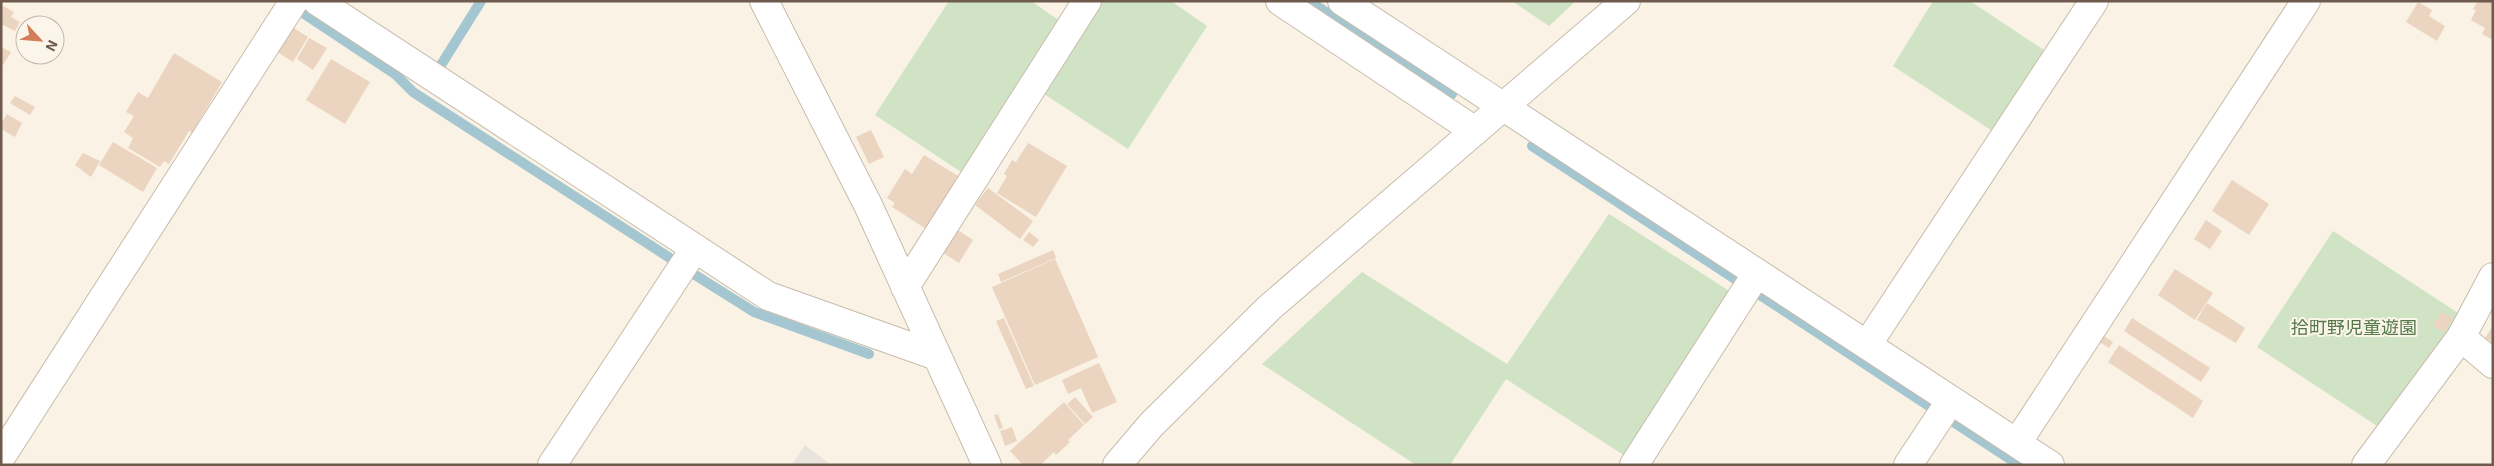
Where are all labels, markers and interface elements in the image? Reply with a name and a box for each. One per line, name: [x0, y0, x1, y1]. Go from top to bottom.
north arrow: [15, 15, 65, 65]
text: N: [42, 38, 62, 54]
park label: 拾町野児童遊園: [2291, 316, 2417, 338]

